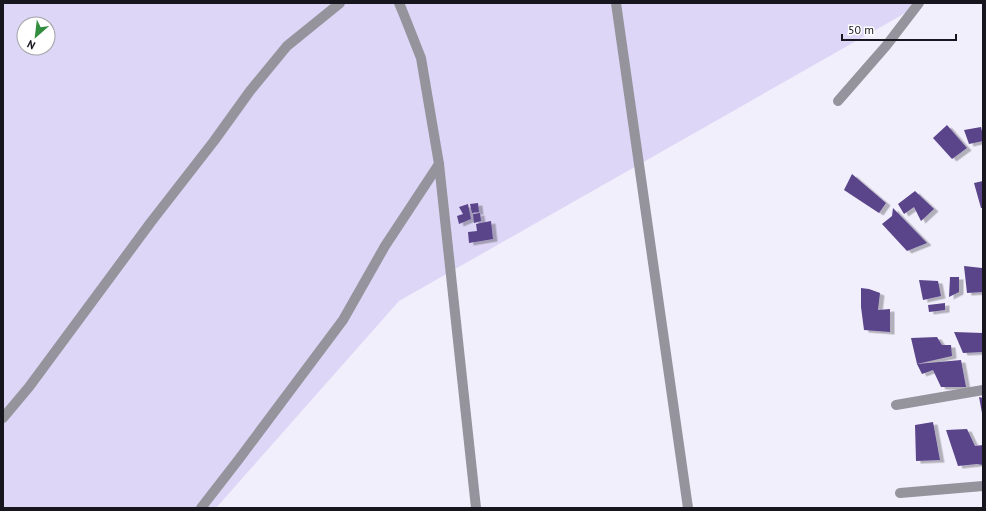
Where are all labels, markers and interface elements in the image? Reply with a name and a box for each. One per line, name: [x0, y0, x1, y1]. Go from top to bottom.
north arrow: [16, 16, 56, 56]
scale bar: [842, 16, 956, 42]
text: 50 m: [848, 22, 874, 37]
text: N: [25, 37, 38, 53]

